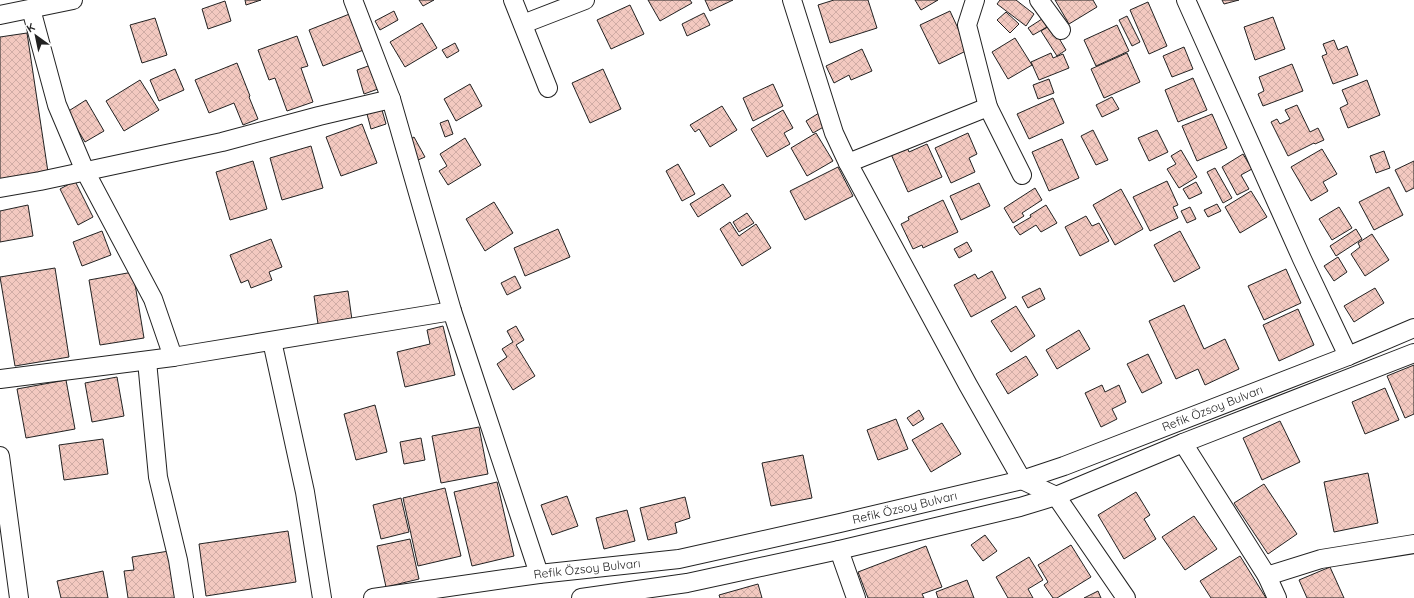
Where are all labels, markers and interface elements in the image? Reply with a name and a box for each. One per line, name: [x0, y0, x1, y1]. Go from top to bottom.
north arrow: [16, 16, 56, 56]
text: K: [24, 20, 37, 35]
street label: Refik Özsoy Bulvarı: [1160, 382, 1265, 434]
street label: Refik Özsoy Bulvarı: [851, 488, 959, 527]
street label: Refik Özsoy Bulvarı: [533, 555, 641, 582]

